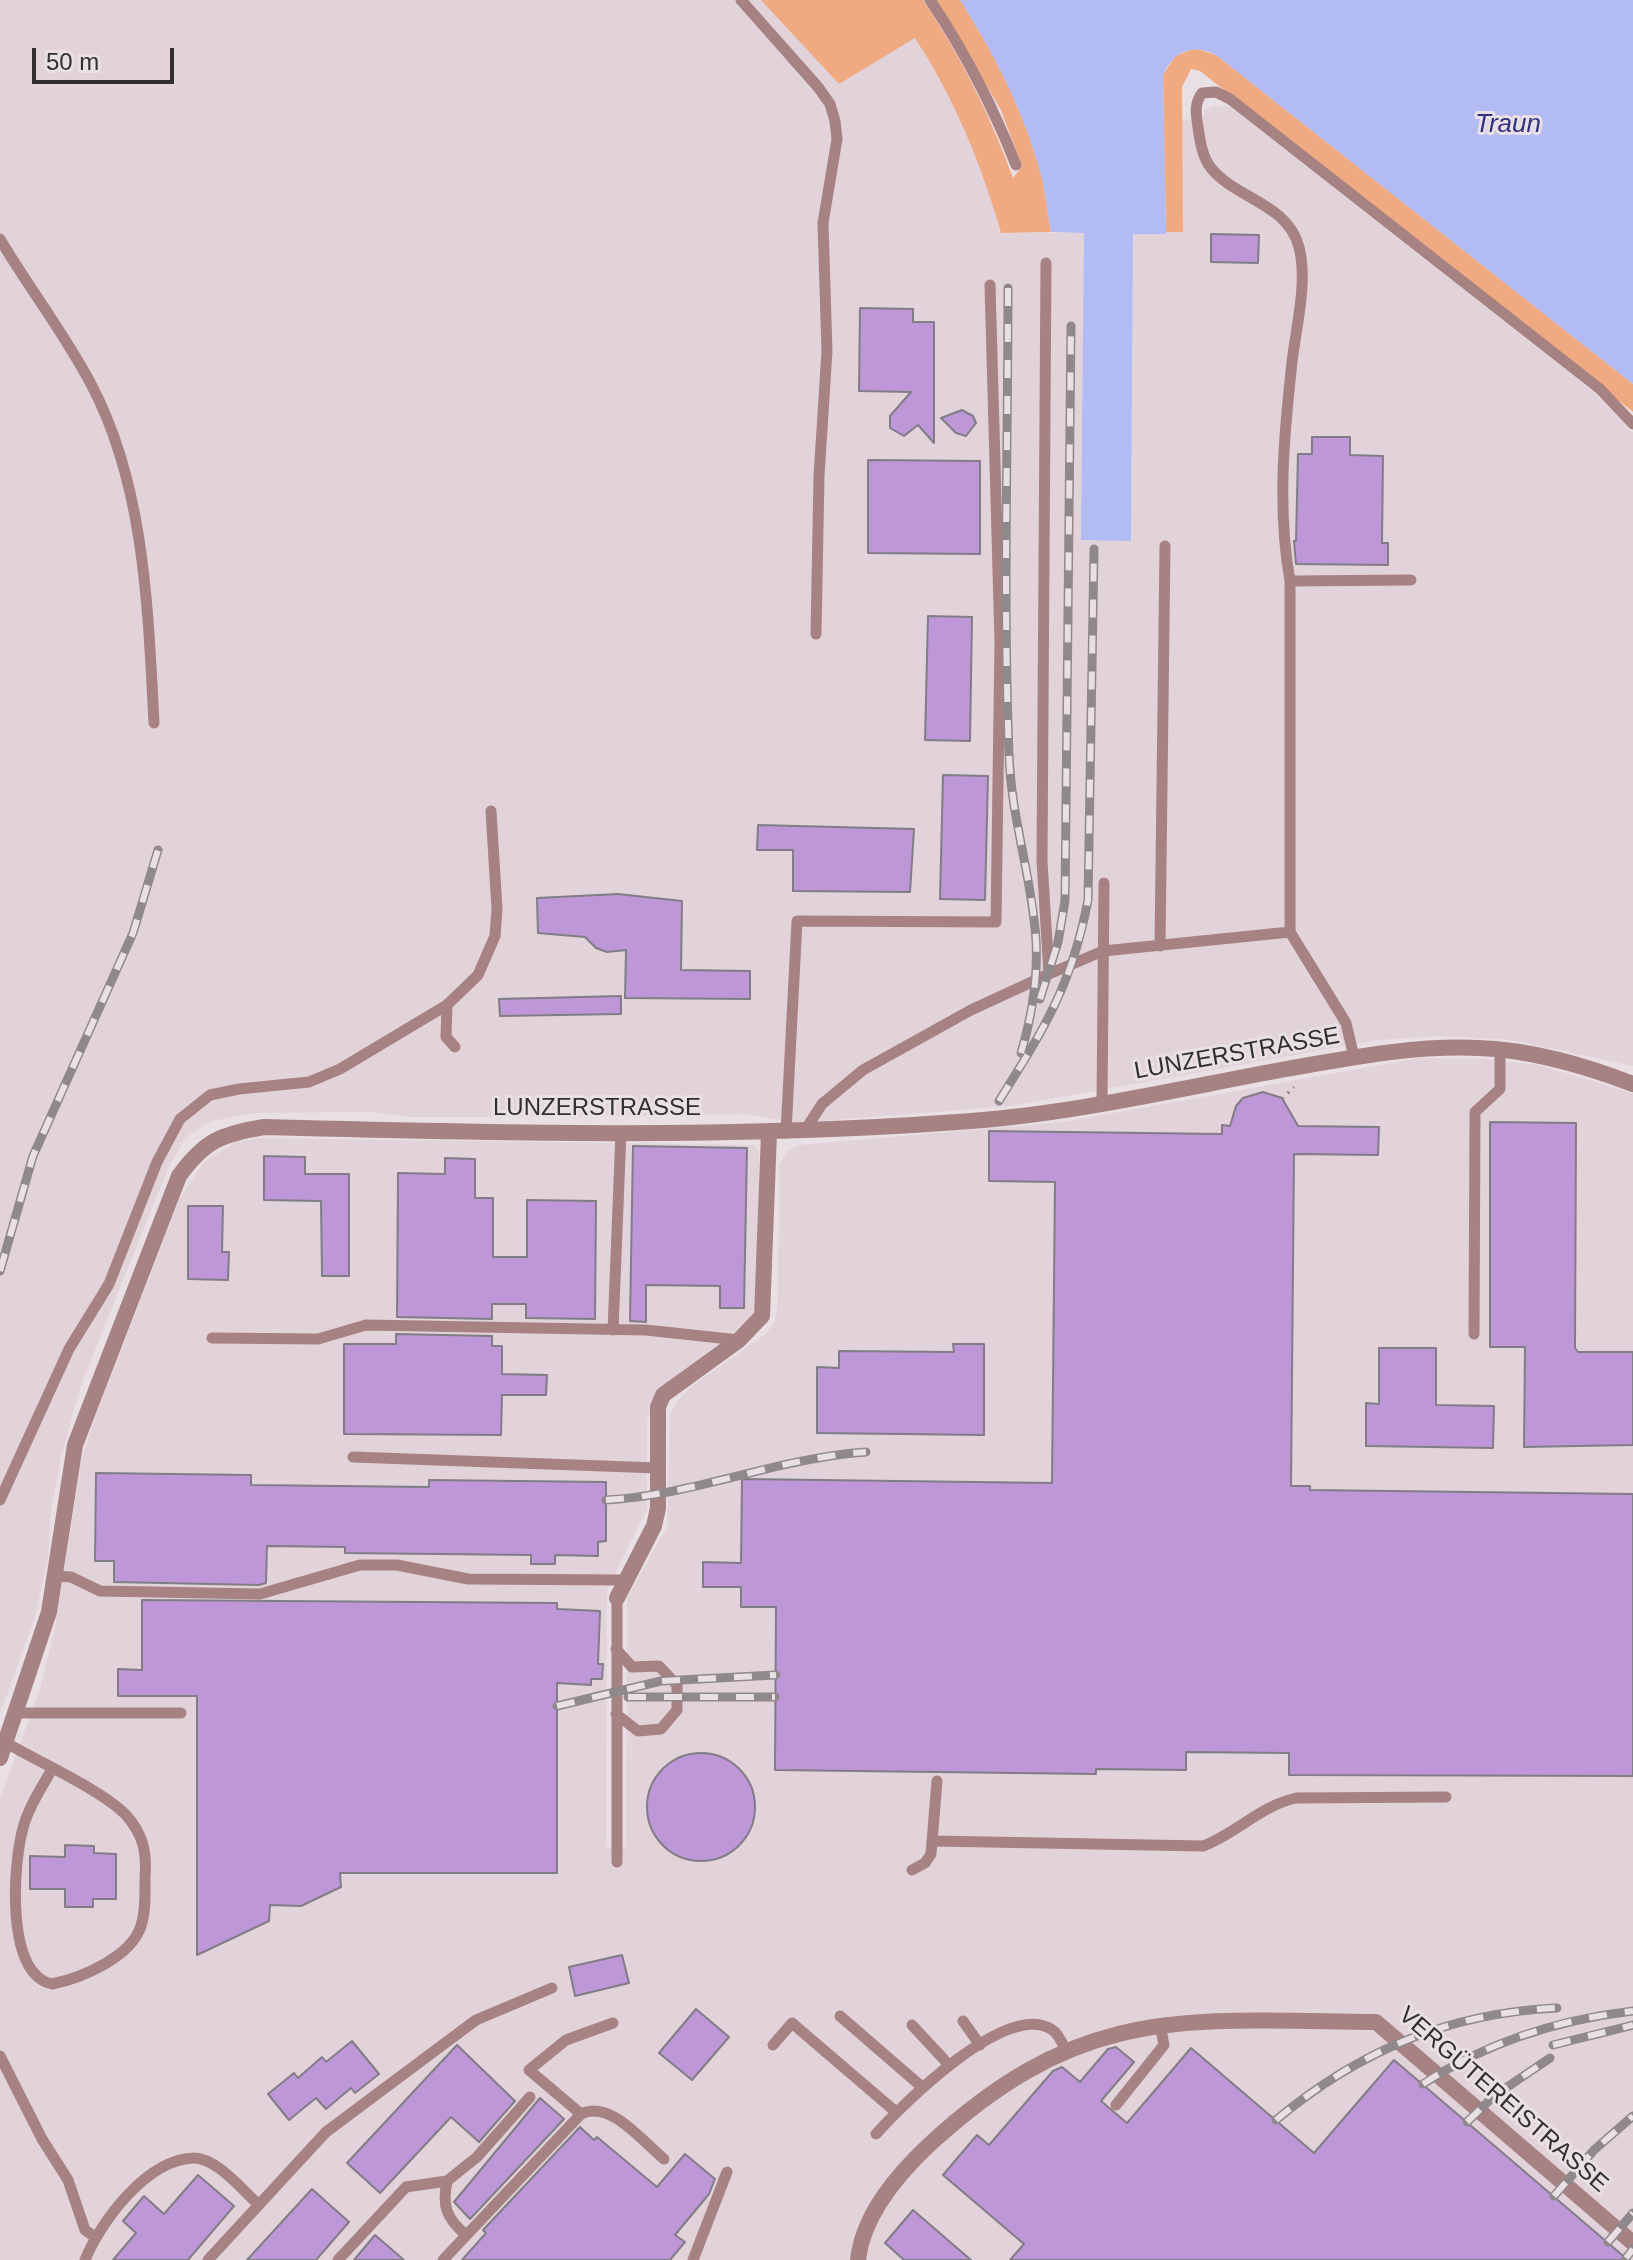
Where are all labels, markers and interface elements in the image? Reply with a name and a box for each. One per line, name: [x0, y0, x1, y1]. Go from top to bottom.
scale bar: [36, 32, 178, 82]
text: 50 m: [46, 48, 99, 75]
water label: Traun: [1475, 109, 1541, 141]
street label: LUNZERSTRASSE: [1132, 1022, 1342, 1086]
street label: LUNZERSTRASSE: [493, 1094, 701, 1122]
street label: VERGÜTEREISTRASSE: [1392, 2001, 1614, 2199]

